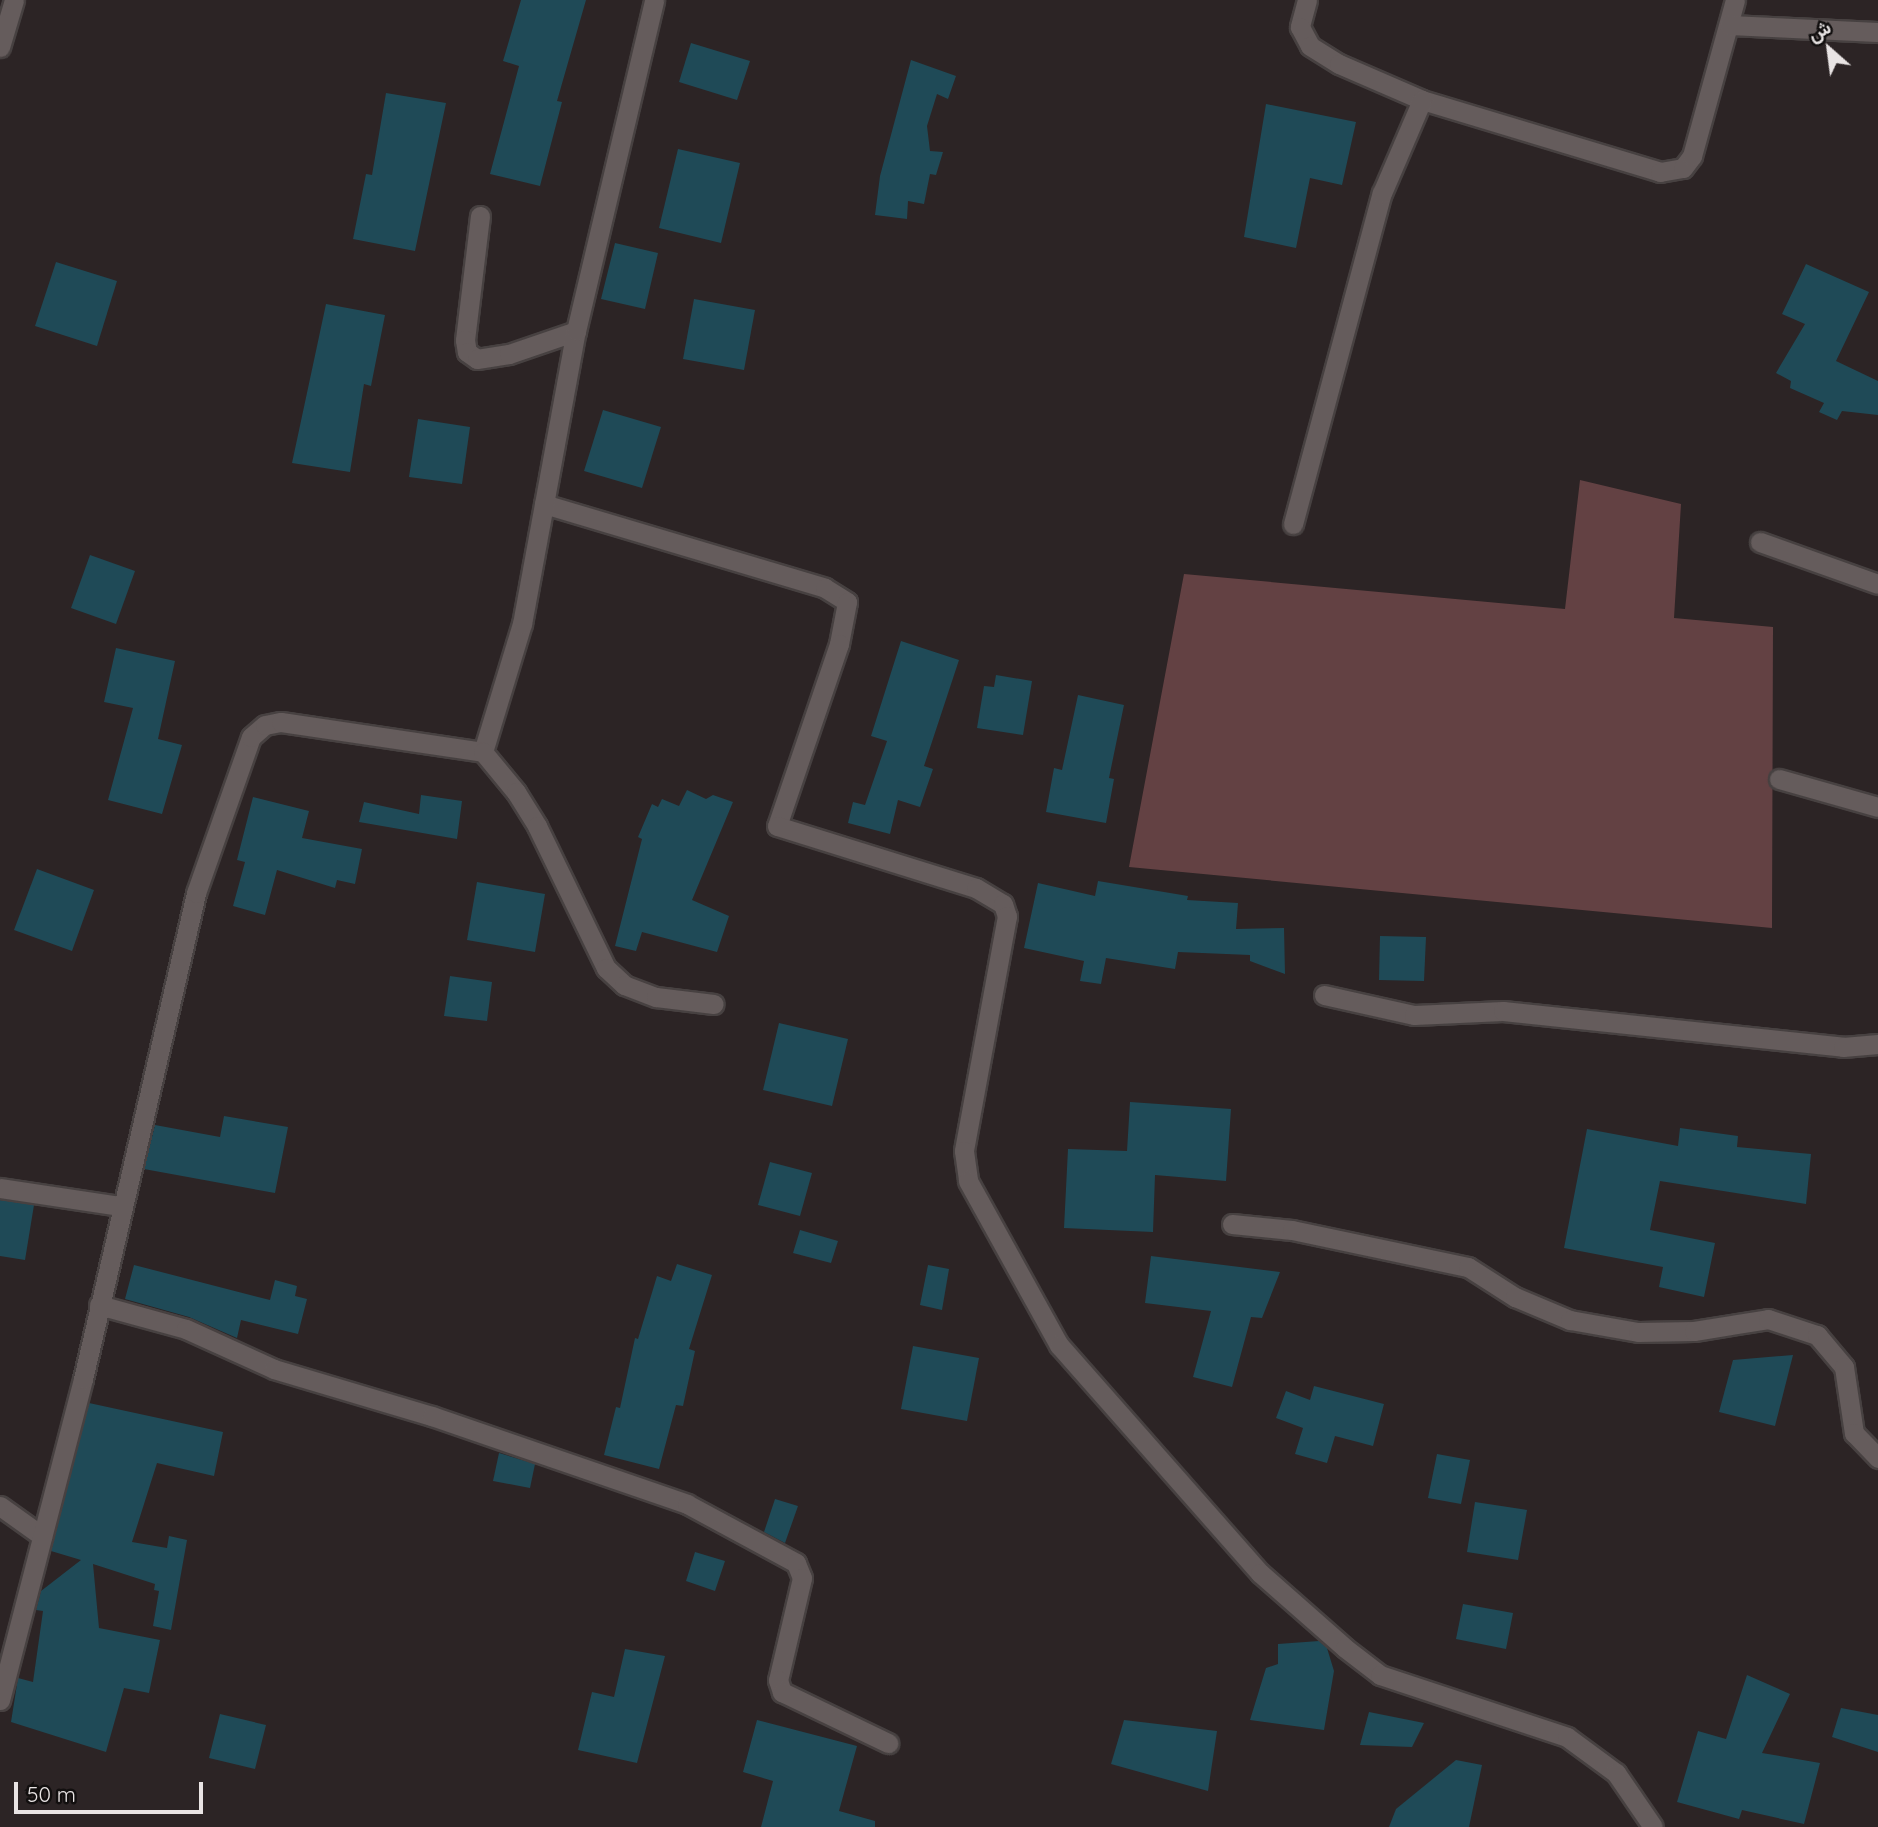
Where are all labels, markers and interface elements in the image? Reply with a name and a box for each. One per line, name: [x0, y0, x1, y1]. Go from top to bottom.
north arrow: [1794, 14, 1864, 84]
text: ش: [1803, 15, 1835, 46]
scale bar: [18, 1768, 206, 1812]
text: 50 m: [27, 1781, 76, 1807]

